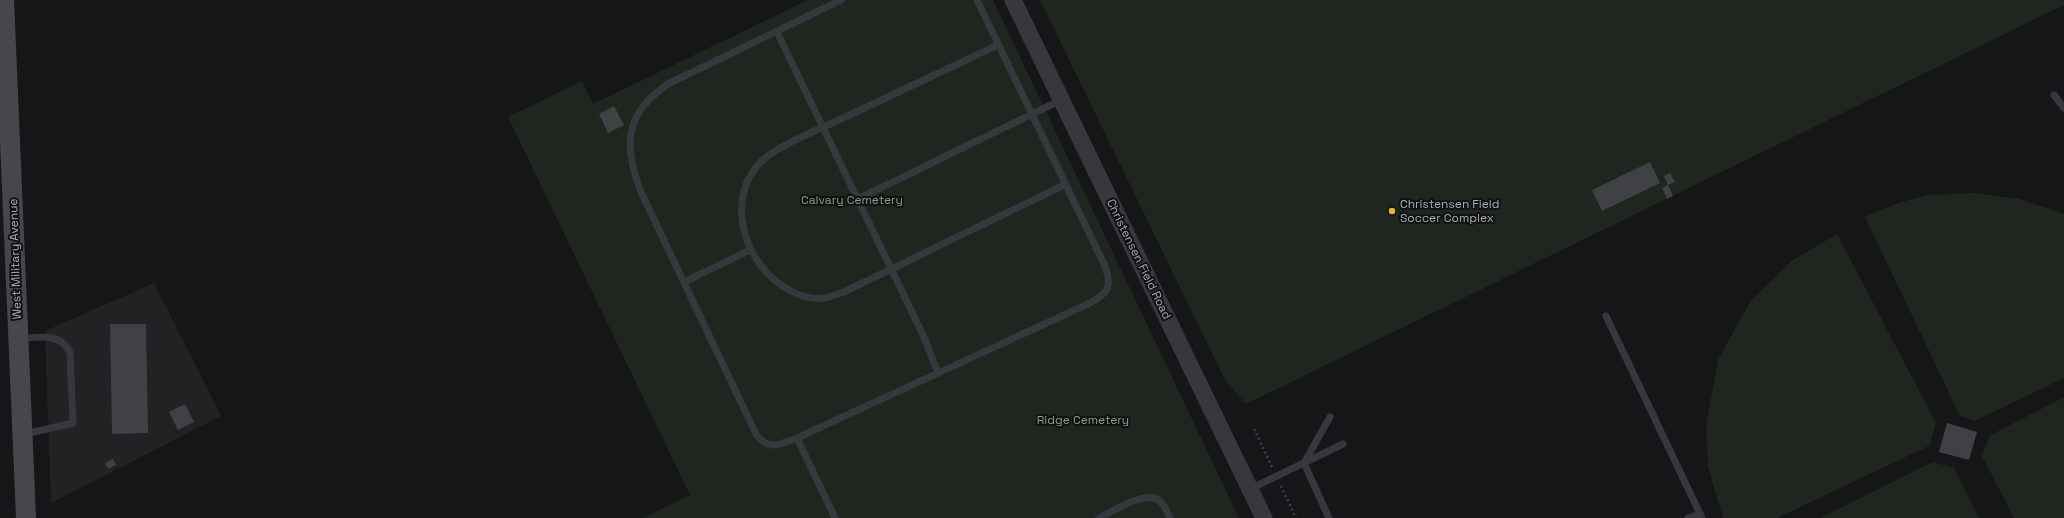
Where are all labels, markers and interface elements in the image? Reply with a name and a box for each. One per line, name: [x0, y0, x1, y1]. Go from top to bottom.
park label: Calvary Cemetery: [801, 192, 903, 208]
street label: Christensen Field Road: [1103, 196, 1175, 322]
place label: Christensen Field Soccer Complex: [1400, 196, 1500, 226]
street label: West Military Avenue: [5, 198, 25, 320]
marker: Christensen Field Soccer Complex: [1387, 206, 1397, 216]
park label: Ridge Cemetery: [1037, 412, 1129, 428]

